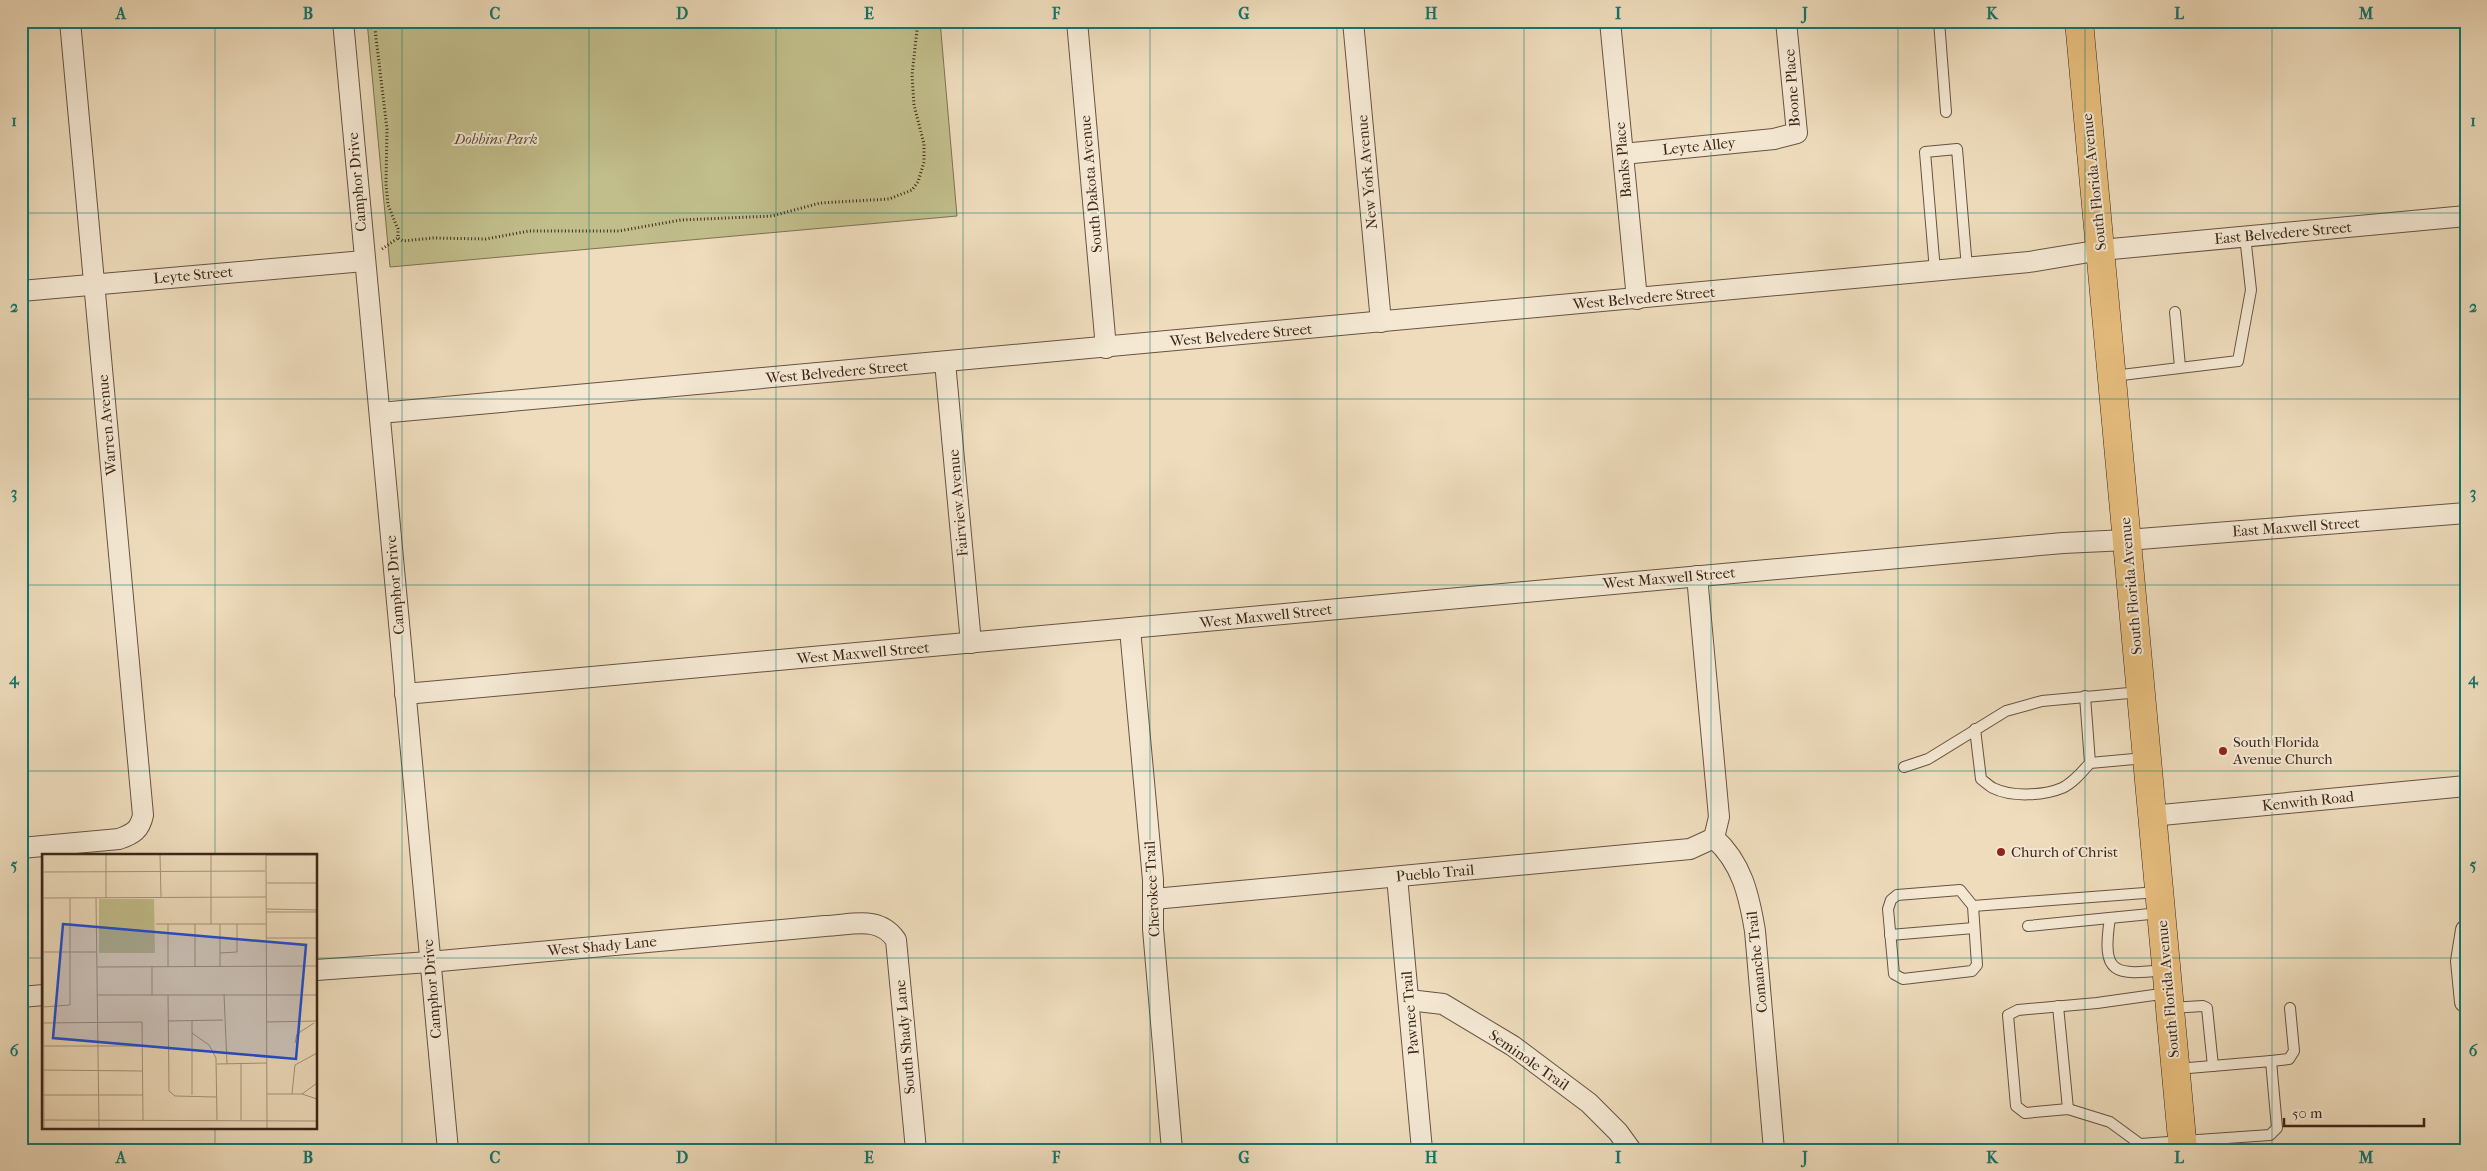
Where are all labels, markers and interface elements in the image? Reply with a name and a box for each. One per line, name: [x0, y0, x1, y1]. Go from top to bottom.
text: A: [115, 4, 127, 23]
text: B: [303, 4, 313, 23]
text: C: [490, 4, 501, 23]
text: D: [676, 4, 688, 23]
text: E: [864, 4, 874, 23]
text: F: [1051, 4, 1061, 23]
text: G: [1238, 4, 1250, 23]
text: H: [1425, 4, 1438, 23]
text: I: [1615, 4, 1622, 23]
text: J: [1800, 4, 1808, 24]
text: K: [1986, 4, 1999, 23]
text: L: [2174, 4, 2184, 23]
text: M: [2358, 4, 2374, 23]
street label: Boone Place: [1780, 48, 1804, 128]
text: 1: [11, 111, 17, 130]
text: 1: [2470, 111, 2476, 130]
street label: South Florida Avenue: [2078, 112, 2110, 251]
street label: New York Avenue: [1353, 113, 1381, 230]
street label: South Dakota Avenue: [1076, 114, 1106, 254]
street label: Banks Place: [1611, 121, 1635, 199]
park label: Dobbins Park: [453, 130, 538, 148]
street label: Camphor Drive: [344, 131, 370, 232]
street label: Leyte Alley: [1662, 133, 1737, 159]
street label: East Belvedere Street: [2213, 218, 2353, 248]
street label: Leyte Street: [152, 262, 234, 287]
street label: West Belvedere Street: [1571, 283, 1717, 313]
text: 2: [10, 297, 18, 316]
text: 2: [2469, 297, 2477, 316]
street label: West Belvedere Street: [1168, 320, 1314, 350]
street label: West Belvedere Street: [764, 357, 910, 387]
street label: Warren Avenue: [94, 373, 120, 477]
street label: Fairview Avenue: [944, 448, 972, 557]
text: 3: [11, 483, 17, 503]
text: 3: [2470, 483, 2476, 503]
street label: East Maxwell Street: [2232, 514, 2361, 540]
street label: South Florida Avenue: [2116, 516, 2146, 655]
street label: Camphor Drive: [382, 534, 408, 635]
street label: West Maxwell Street: [1601, 563, 1737, 593]
street label: West Maxwell Street: [1198, 600, 1334, 632]
street label: West Maxwell Street: [795, 638, 931, 668]
text: 4: [8, 669, 20, 689]
text: 4: [2467, 669, 2479, 689]
place label: South Florida Avenue Church: [2232, 733, 2333, 768]
marker: South Florida Avenue Church: [2217, 745, 2229, 757]
street label: Kenwith Road: [2261, 787, 2356, 815]
street label: Cherokee Trail: [1140, 840, 1164, 938]
place label: Church of Christ: [2011, 843, 2119, 861]
marker: Church of Christ: [1995, 846, 2007, 858]
inset map: [42, 854, 318, 1128]
text: 5: [11, 855, 18, 874]
text: 5: [2470, 855, 2477, 874]
street label: Pueblo Trail: [1395, 861, 1475, 885]
street label: Comanche Trail: [1743, 910, 1771, 1014]
street label: South Florida Avenue: [2153, 919, 2183, 1058]
street label: West Shady Lane: [546, 932, 658, 960]
street label: Camphor Drive: [419, 938, 445, 1039]
street label: Pawnee Trail: [1397, 970, 1423, 1056]
street label: South Shady Lane: [891, 978, 919, 1095]
street label: Seminole Trail: [1485, 1026, 1573, 1094]
text: 6: [10, 1041, 19, 1060]
text: 6: [2469, 1041, 2478, 1060]
scale bar: [2284, 1096, 2424, 1128]
text: 50 m: [2292, 1104, 2323, 1122]
text: A: [115, 1148, 127, 1167]
text: B: [303, 1148, 313, 1167]
text: C: [490, 1148, 501, 1167]
text: D: [676, 1148, 688, 1167]
text: E: [864, 1148, 874, 1167]
text: F: [1051, 1148, 1061, 1167]
text: G: [1238, 1148, 1250, 1167]
text: H: [1425, 1148, 1438, 1167]
text: I: [1615, 1148, 1622, 1167]
text: J: [1800, 1148, 1808, 1168]
text: K: [1986, 1148, 1999, 1167]
text: L: [2174, 1148, 2184, 1167]
text: M: [2358, 1148, 2374, 1167]

